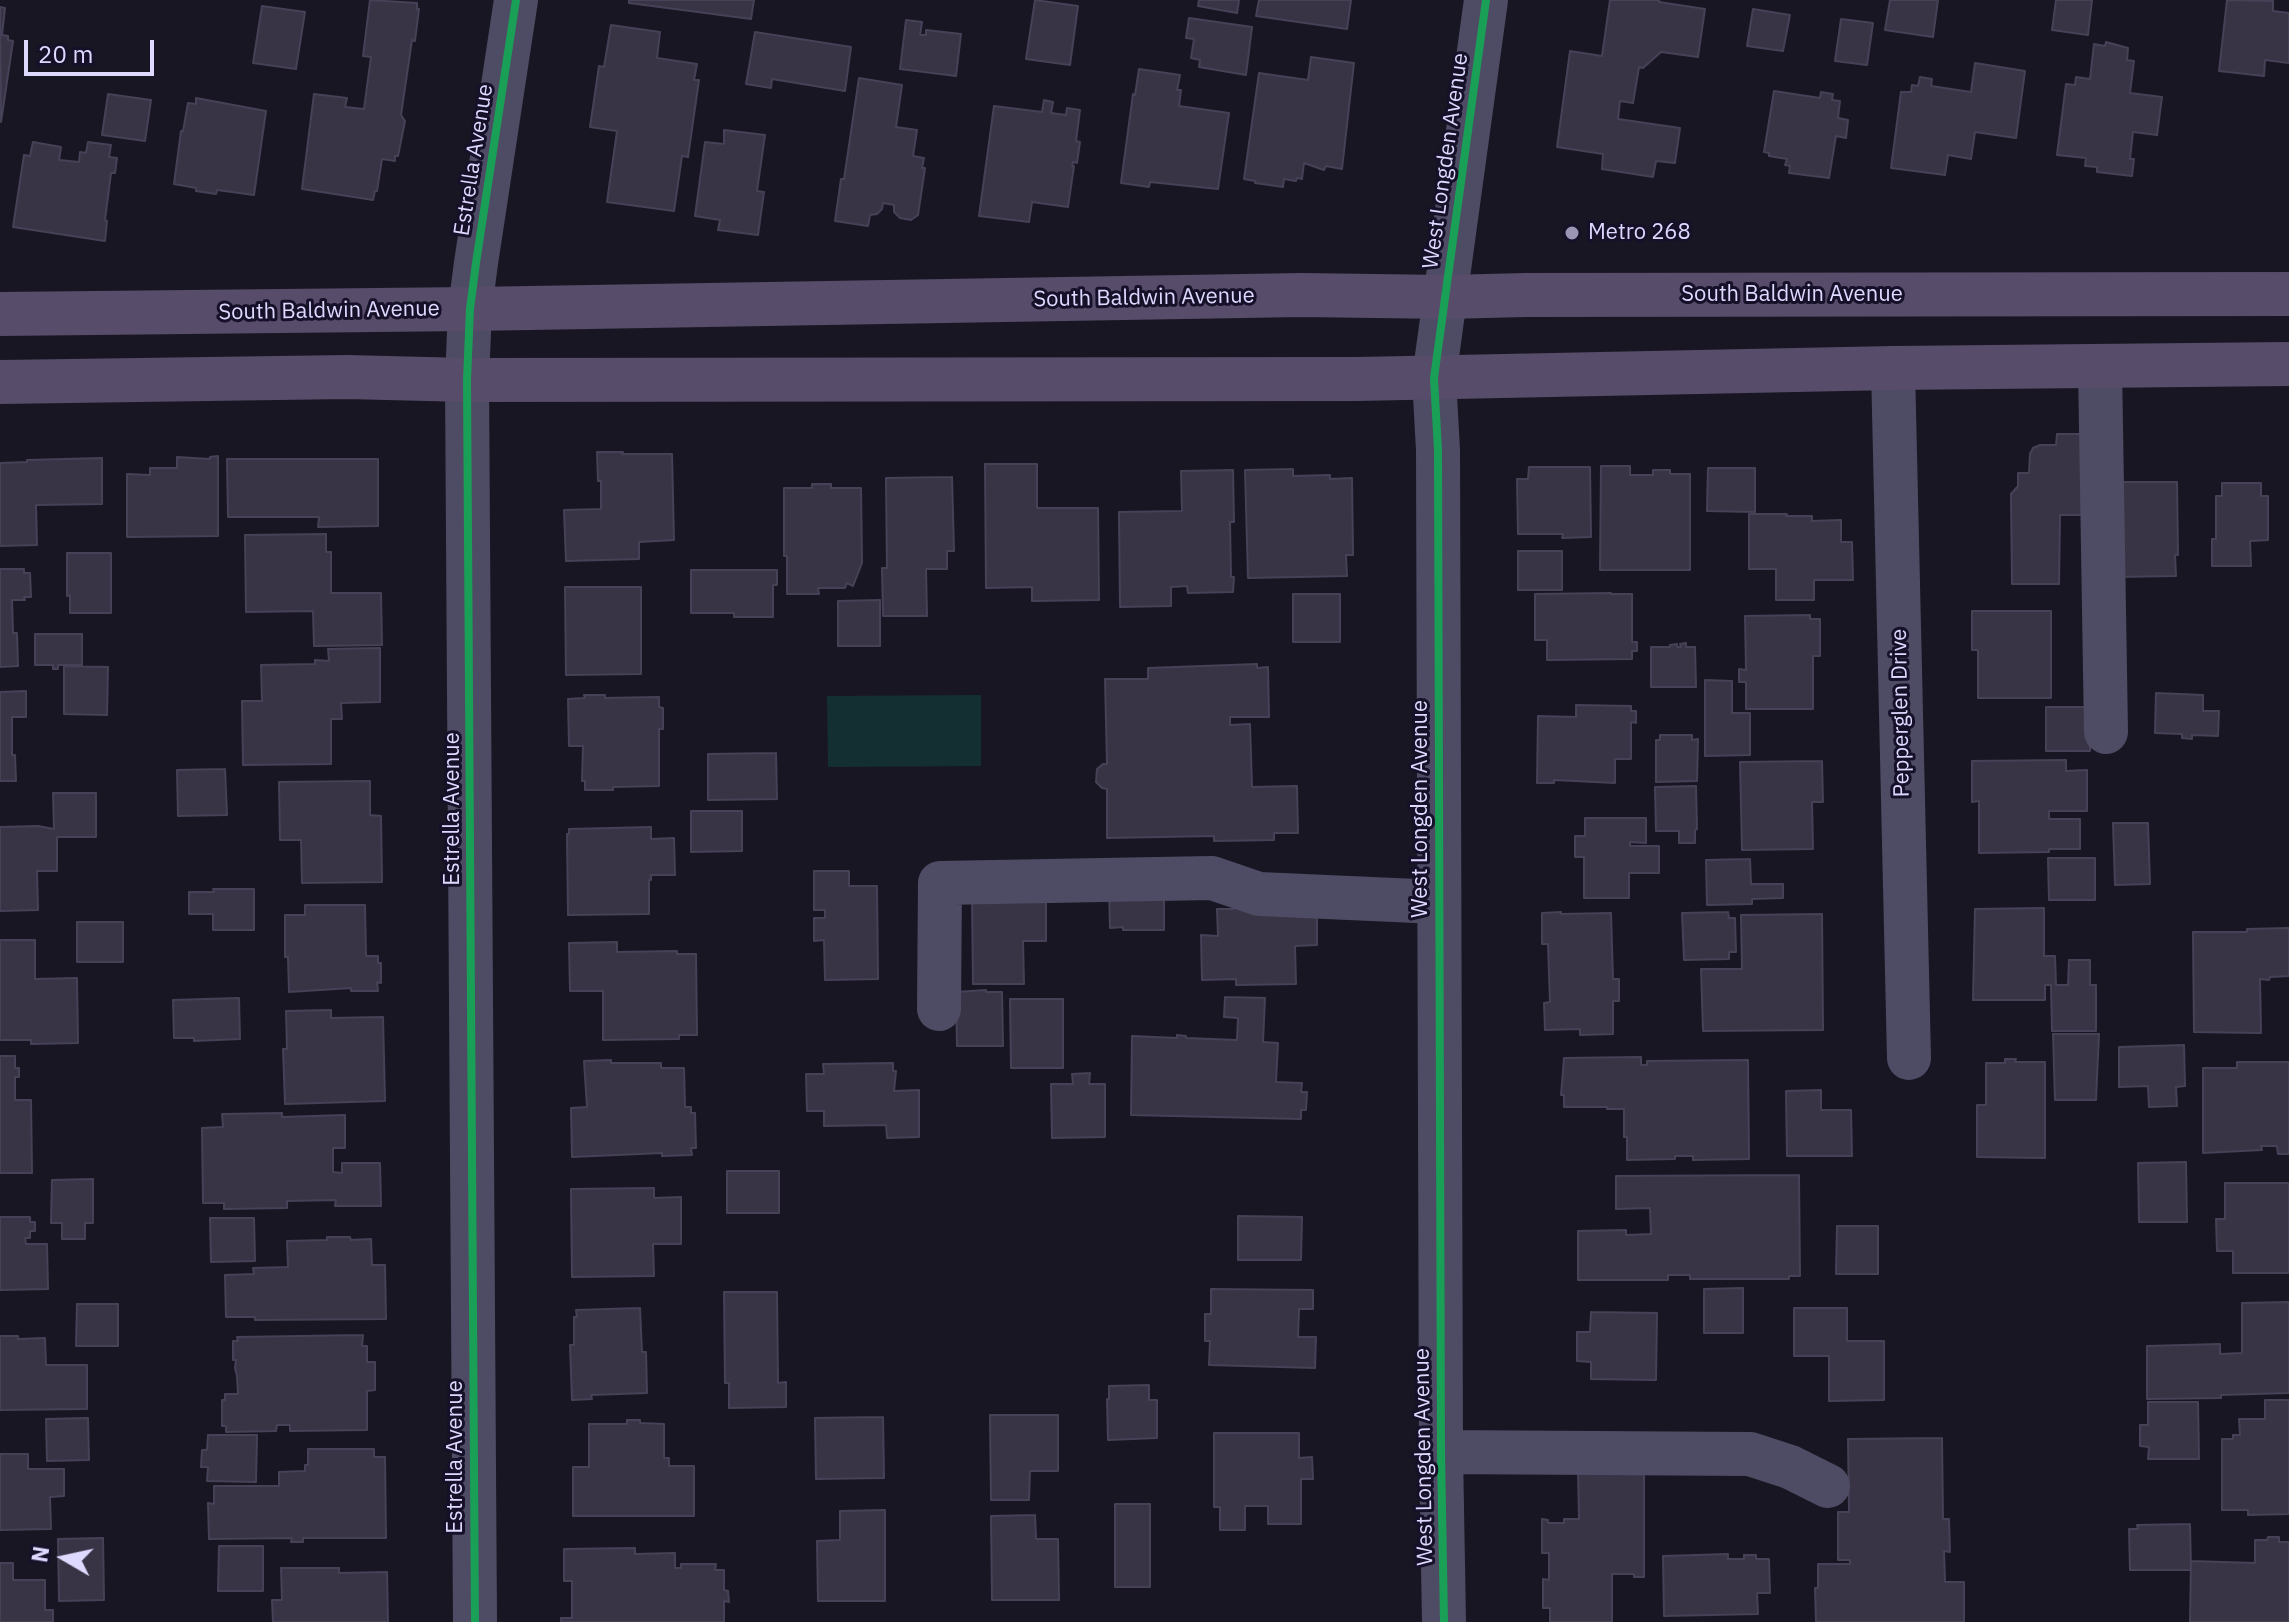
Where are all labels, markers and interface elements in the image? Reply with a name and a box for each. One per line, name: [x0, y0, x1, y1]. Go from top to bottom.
scale bar: [28, 24, 158, 74]
text: 20 m: [38, 38, 93, 70]
street label: West Longden Avenue: [1418, 51, 1474, 271]
street label: Estrella Avenue: [449, 82, 499, 238]
place label: Metro 268: [1588, 220, 1691, 246]
marker: Metro 268: [1563, 224, 1581, 242]
street label: South Baldwin Avenue: [1681, 282, 1903, 308]
street label: South Baldwin Avenue: [1033, 283, 1255, 313]
street label: South Baldwin Avenue: [218, 296, 440, 326]
street label: Pepperglen Drive: [1886, 629, 1916, 797]
street label: West Longden Avenue: [1408, 700, 1434, 918]
street label: Estrella Avenue: [440, 732, 466, 886]
street label: West Longden Avenue: [1409, 1348, 1439, 1566]
street label: Estrella Avenue: [443, 1380, 469, 1534]
north arrow: [24, 1518, 104, 1598]
text: N: [24, 1544, 55, 1564]

